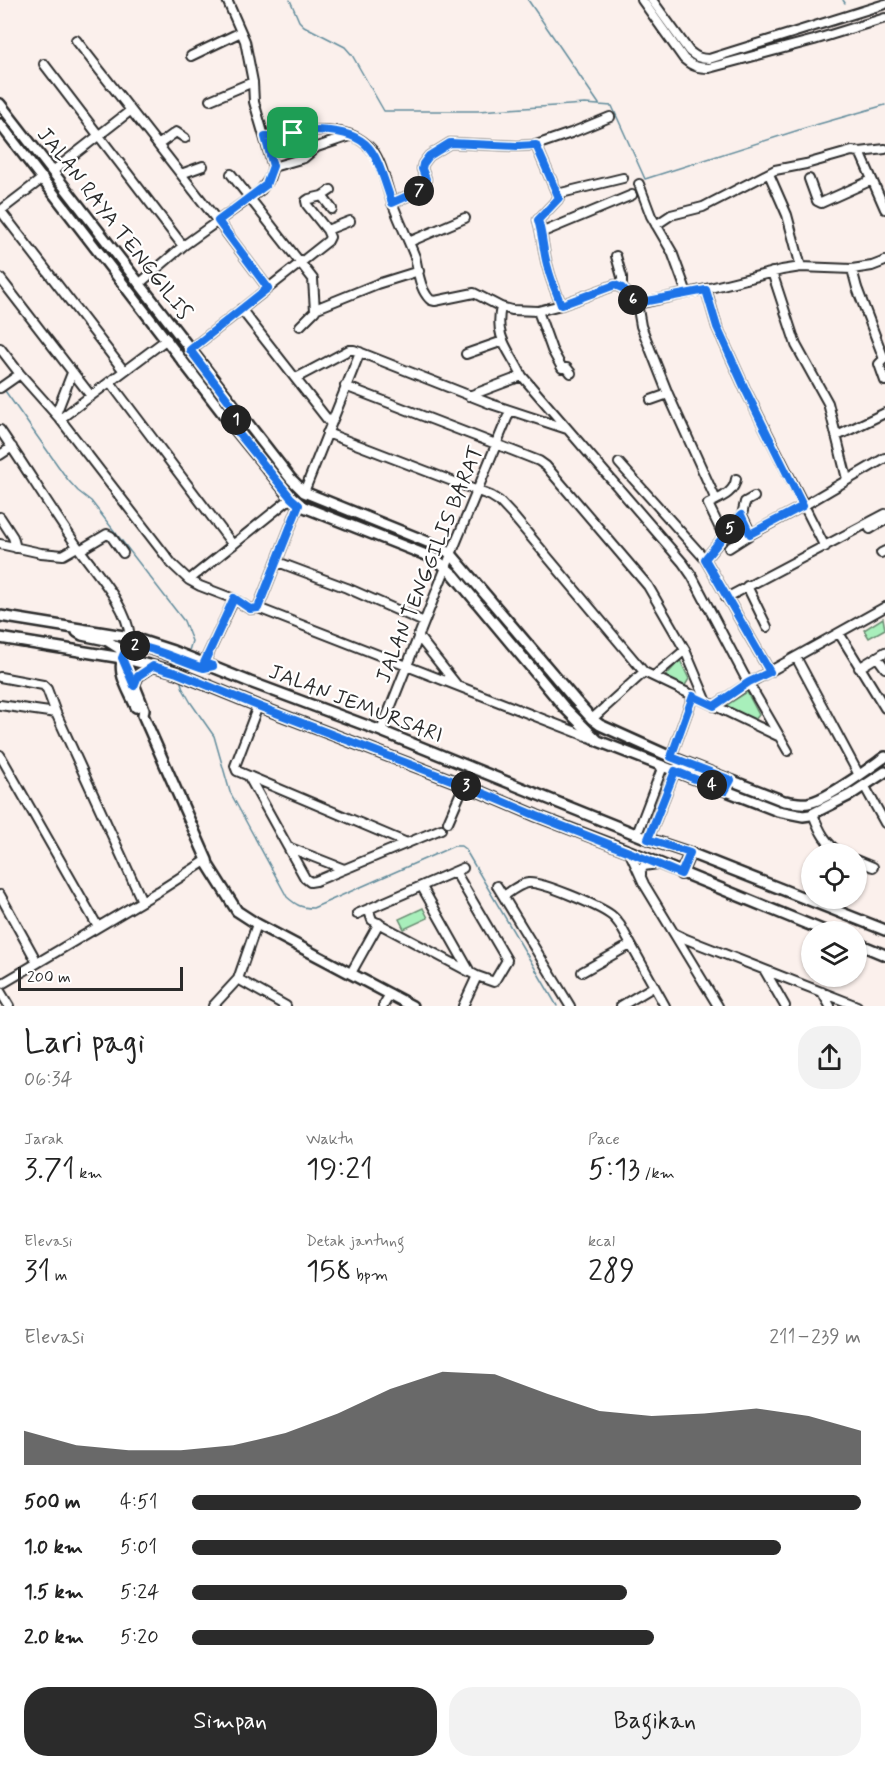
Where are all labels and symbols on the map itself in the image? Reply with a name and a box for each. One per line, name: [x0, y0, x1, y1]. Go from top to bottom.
pin: [267, 107, 318, 158]
street label: JALAN RAYA TENGGILIS: [30, 122, 198, 326]
pin: 7: [404, 176, 434, 206]
pin: 6: [618, 285, 648, 315]
pin: 1: [221, 405, 251, 435]
street label: JALAN TENGGILIS BARAT: [369, 442, 490, 687]
pin: 5: [715, 514, 745, 544]
pin: 2: [120, 631, 150, 661]
street label: JALAN JEMURSARI: [265, 658, 447, 750]
pin: 4: [697, 770, 727, 800]
pin: 3: [451, 771, 481, 801]
scale bar: [18, 964, 183, 992]

